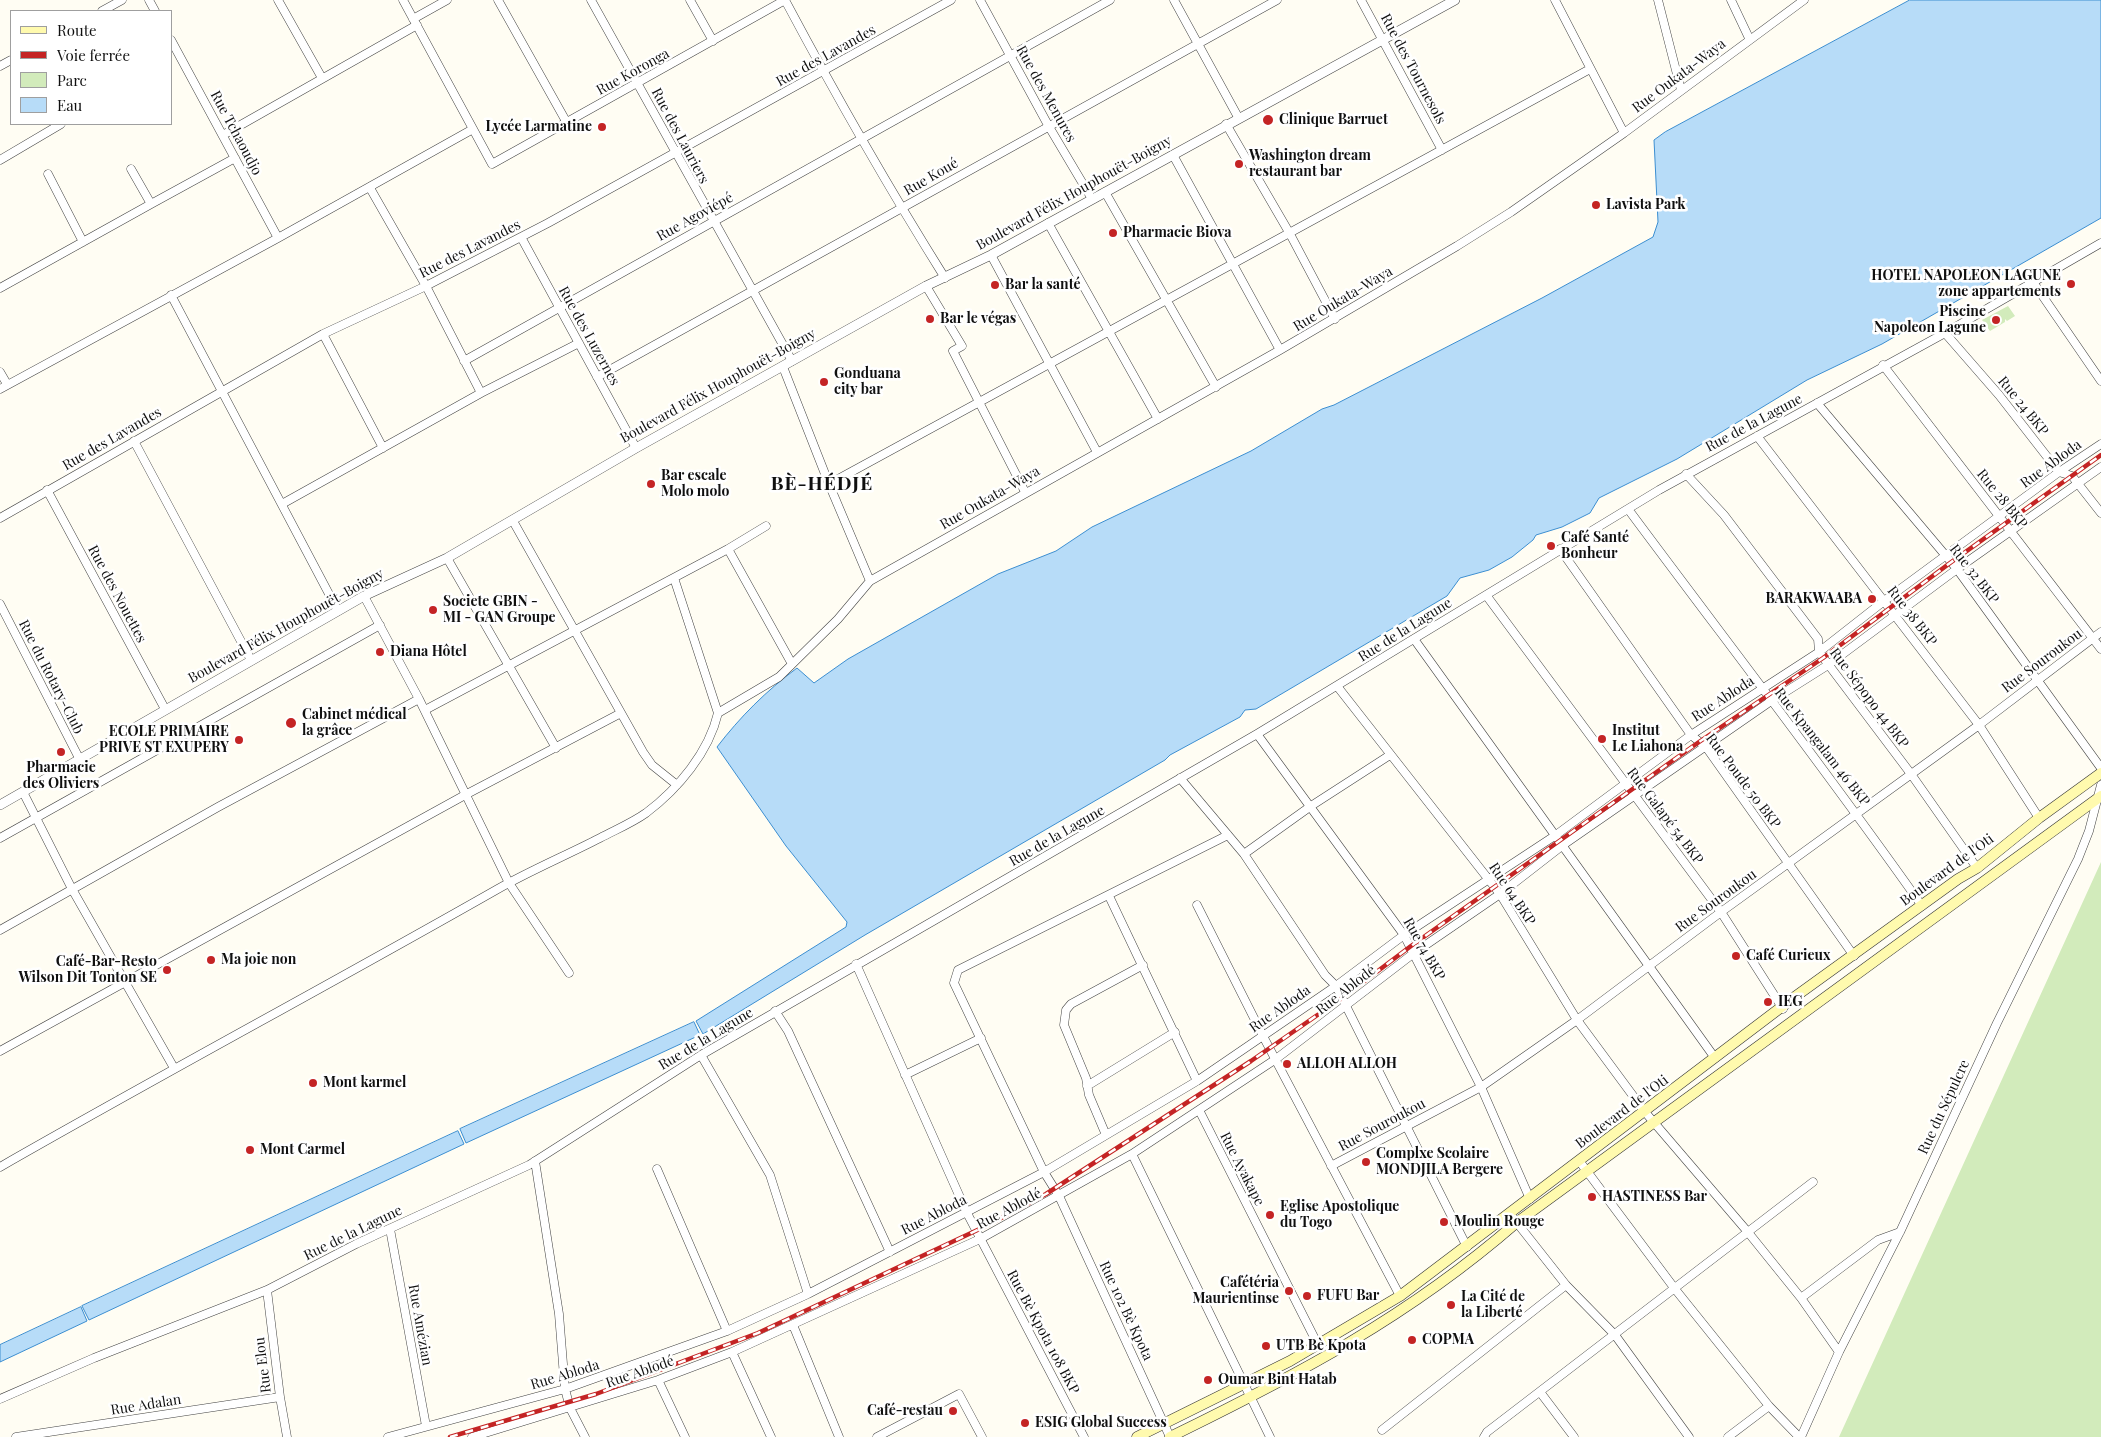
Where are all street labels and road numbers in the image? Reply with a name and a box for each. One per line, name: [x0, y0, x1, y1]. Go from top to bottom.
street label: Rue des Tournesols: [1377, 11, 1449, 127]
street label: Rue des Lavandes: [773, 22, 879, 90]
street label: Rue Oukata-Waya: [1629, 35, 1729, 117]
street label: Rue des Menures: [1013, 43, 1079, 145]
street label: Rue Koronga: [594, 45, 672, 99]
street label: Rue des Lauriers: [648, 85, 712, 187]
street label: Rue Tchaoudjo: [207, 88, 265, 178]
street label: Boulevard Félix Houphouët-Boigny: [973, 132, 1175, 254]
street label: Rue Koué: [901, 155, 961, 199]
street label: Rue Agoviépé: [654, 189, 736, 245]
street label: Rue des Lavandes: [417, 216, 523, 282]
street label: Rue Oukata-Waya: [1291, 263, 1395, 335]
street label: Rue des Luzernes: [555, 283, 623, 389]
street label: Boulevard Félix Houphouët-Boigny: [617, 325, 819, 447]
street label: Rue 24 BKP: [1994, 373, 2052, 439]
street label: Rue de la Lagune: [1703, 390, 1805, 456]
street label: Rue des Lavandes: [60, 404, 164, 474]
street label: Rue Abloda: [2017, 436, 2085, 492]
street label: Rue Oukata-Waya: [937, 463, 1043, 533]
street label: Rue 28 BKP: [1973, 466, 2031, 532]
street label: Rue 32 BKP: [1946, 541, 2002, 607]
street label: Rue des Nouettes: [84, 542, 150, 646]
street label: Boulevard Félix Houphouët-Boigny: [185, 565, 387, 687]
street label: Rue 38 BKP: [1884, 583, 1940, 649]
street label: Rue de la Lagune: [1355, 594, 1455, 666]
street label: Rue du Rotary-Club: [15, 617, 87, 737]
street label: Rue Souroukou: [1999, 625, 2085, 697]
street label: Rue Sépopo 44 BKP: [1826, 645, 1912, 751]
street label: Rue Abloda: [1689, 673, 1757, 725]
street label: Rue Kpangalam 46 BKP: [1771, 685, 1873, 809]
street label: Rue Poude 50 BKP: [1702, 730, 1784, 832]
street label: Rue Galapé 54 BKP: [1623, 764, 1707, 868]
street label: Rue de la Lagune: [1006, 802, 1108, 870]
street label: Boulevard de l'Oti: [1897, 830, 1997, 910]
street label: Rue 64 BKP: [1485, 860, 1539, 928]
street label: Rue Souroukou: [1672, 866, 1760, 936]
street label: Rue 74 BKP: [1399, 915, 1449, 983]
street label: Rue Ablodé: [1313, 961, 1379, 1019]
street label: Rue Abloda: [1246, 982, 1314, 1036]
street label: Rue de la Lagune: [656, 1004, 756, 1074]
street label: Rue du Sépulcre: [1915, 1057, 1973, 1157]
street label: Boulevard de l'Oti: [1572, 1072, 1672, 1152]
street label: Rue Souroukou: [1336, 1095, 1428, 1155]
street label: Rue Ayakape: [1216, 1129, 1268, 1209]
street label: Rue Ablodé: [974, 1185, 1044, 1233]
street label: Rue Abloda: [899, 1191, 969, 1239]
street label: Rue de la Lagune: [301, 1202, 405, 1264]
street label: Rue 102 Bè Kpota: [1096, 1259, 1156, 1363]
street label: Rue Bè Kpota 108 BKP: [1003, 1267, 1083, 1397]
street label: Rue Amézian: [405, 1283, 435, 1367]
street label: Rue Elou: [251, 1336, 275, 1394]
street label: Rue Ablodé: [604, 1352, 676, 1392]
street label: Rue Abloda: [529, 1357, 601, 1393]
street label: Rue Adalan: [110, 1391, 182, 1419]

